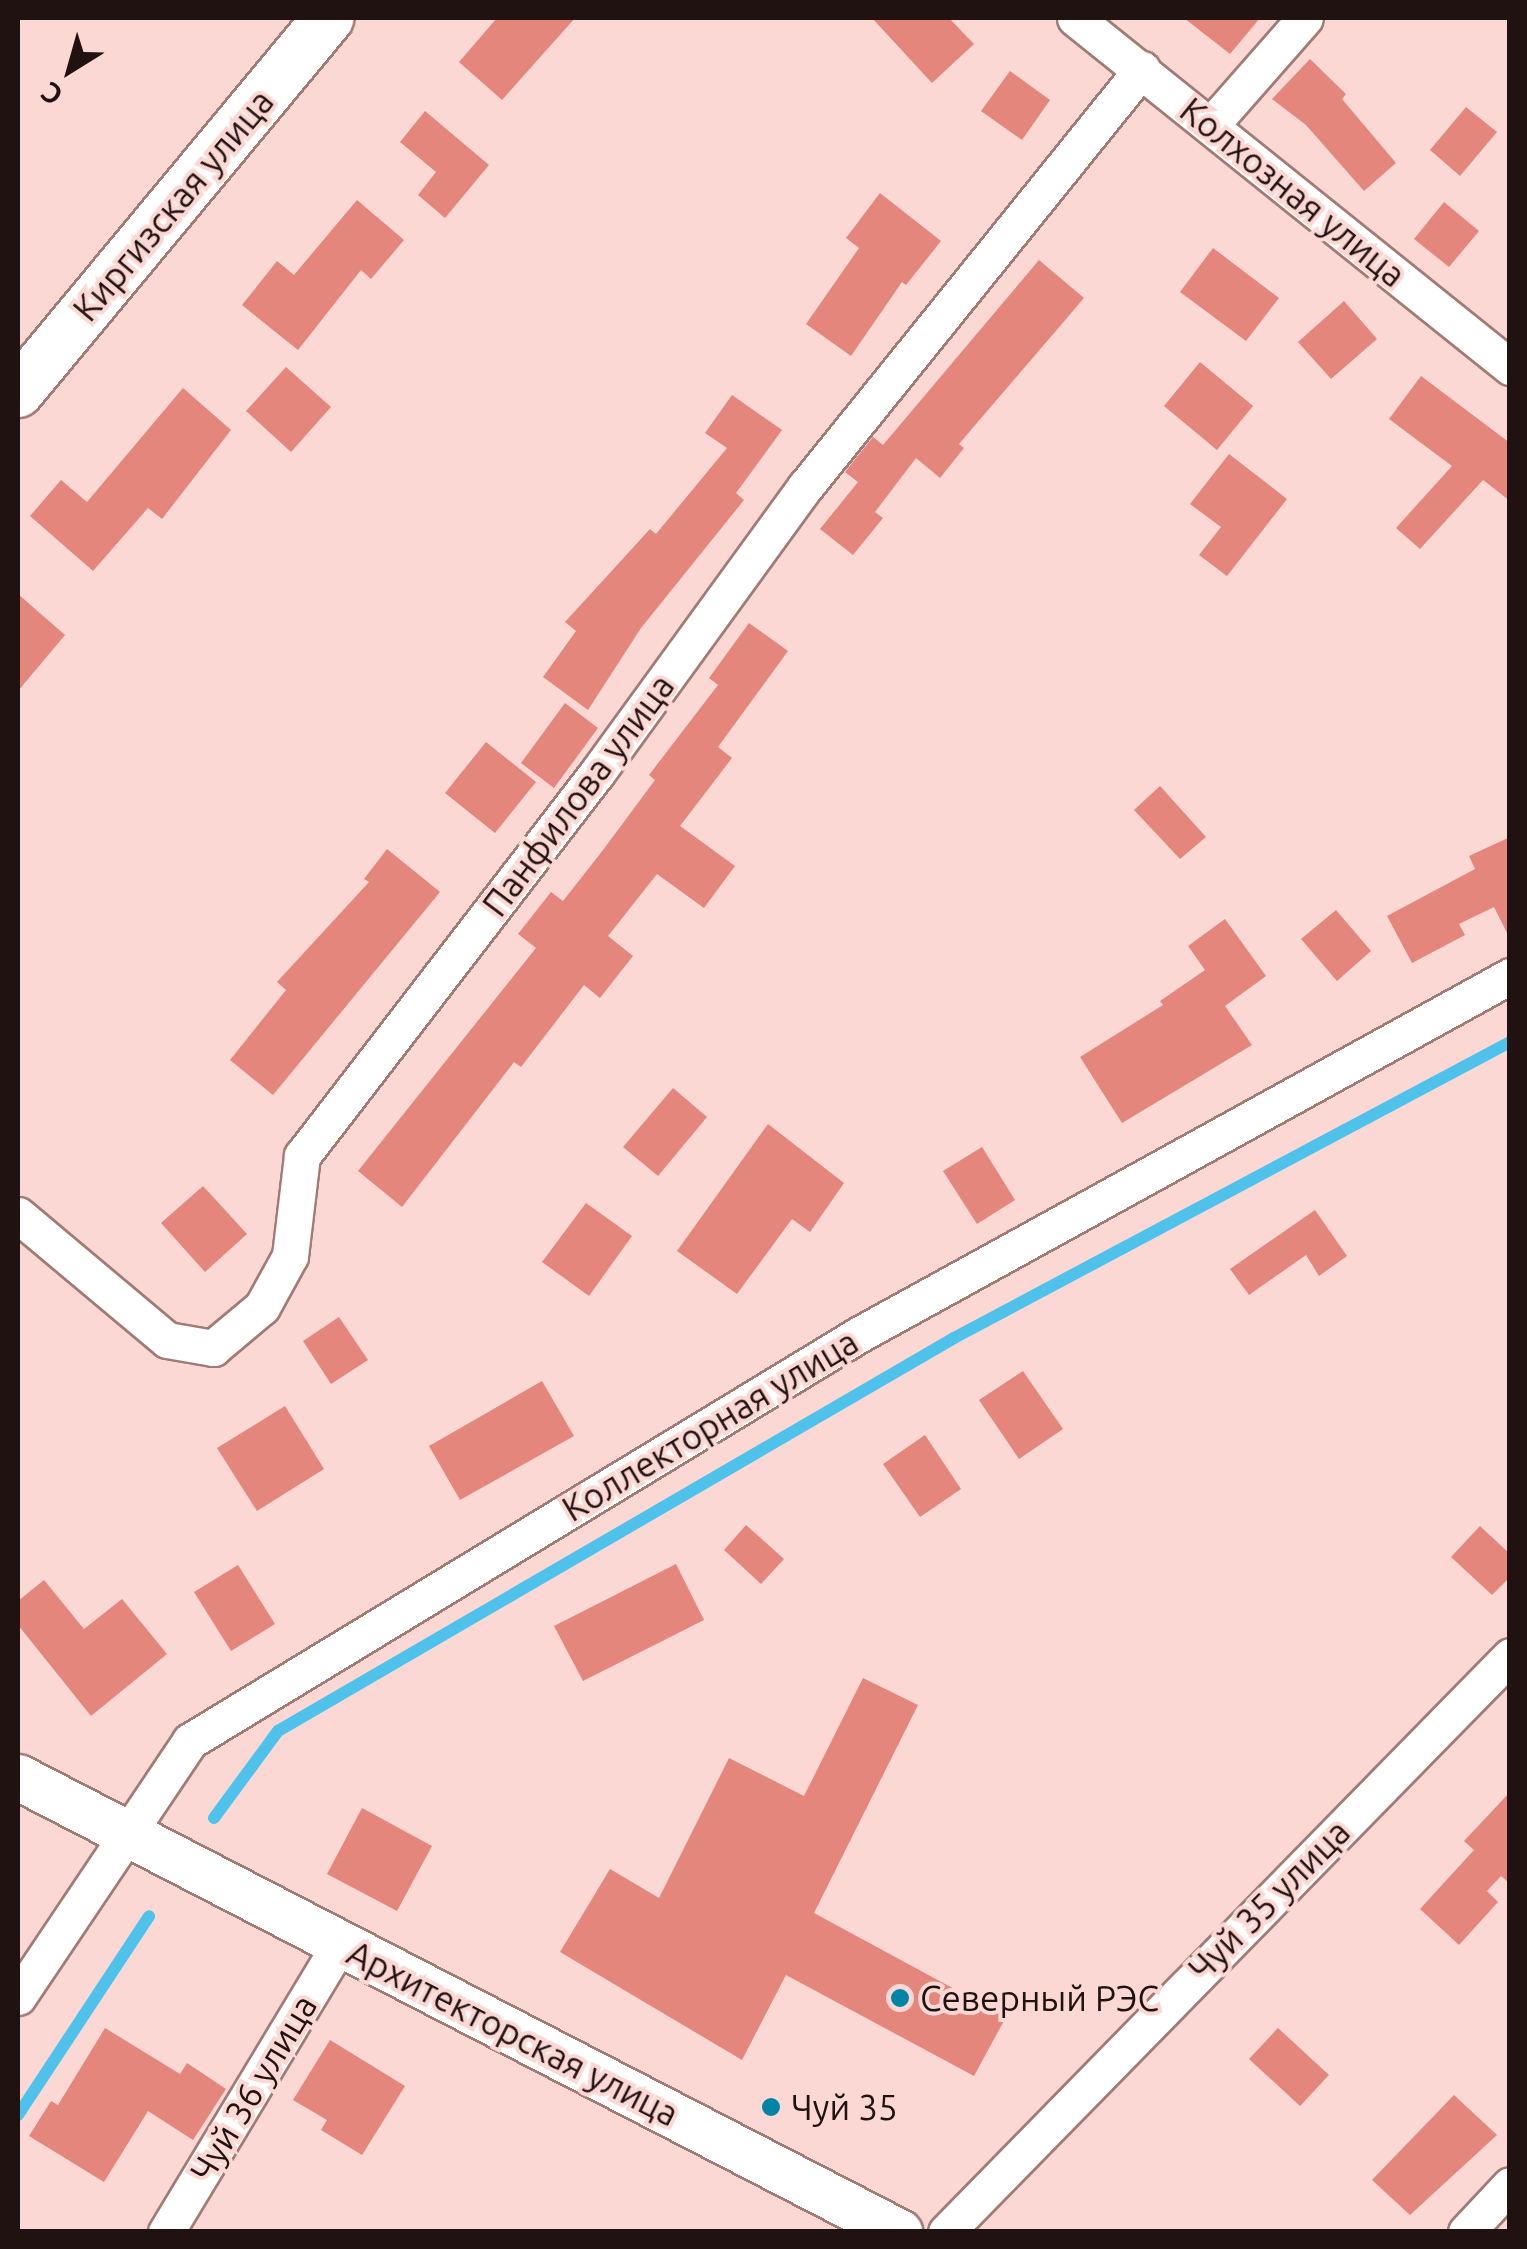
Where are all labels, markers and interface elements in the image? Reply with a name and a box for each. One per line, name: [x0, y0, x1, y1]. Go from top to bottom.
north arrow: [20, 20, 120, 120]
text: С: [35, 77, 68, 112]
street label: Киргизская улица: [64, 81, 282, 329]
street label: Колхозная улица: [1172, 88, 1414, 296]
street label: Панфилова улица: [473, 666, 683, 924]
street label: Коллекторная улица: [555, 1320, 865, 1530]
street label: Чуй 35 улица: [1180, 1811, 1358, 1989]
street label: Архитекторская улица: [341, 1931, 685, 2135]
place label: Северный РЭС: [920, 1977, 1159, 2019]
street label: Чуй 36 улица: [181, 1987, 325, 2189]
marker: Северный РЭС: [889, 1987, 911, 2009]
place label: Чуй 35: [791, 2086, 898, 2128]
marker: Чуй 35: [760, 2096, 782, 2118]

